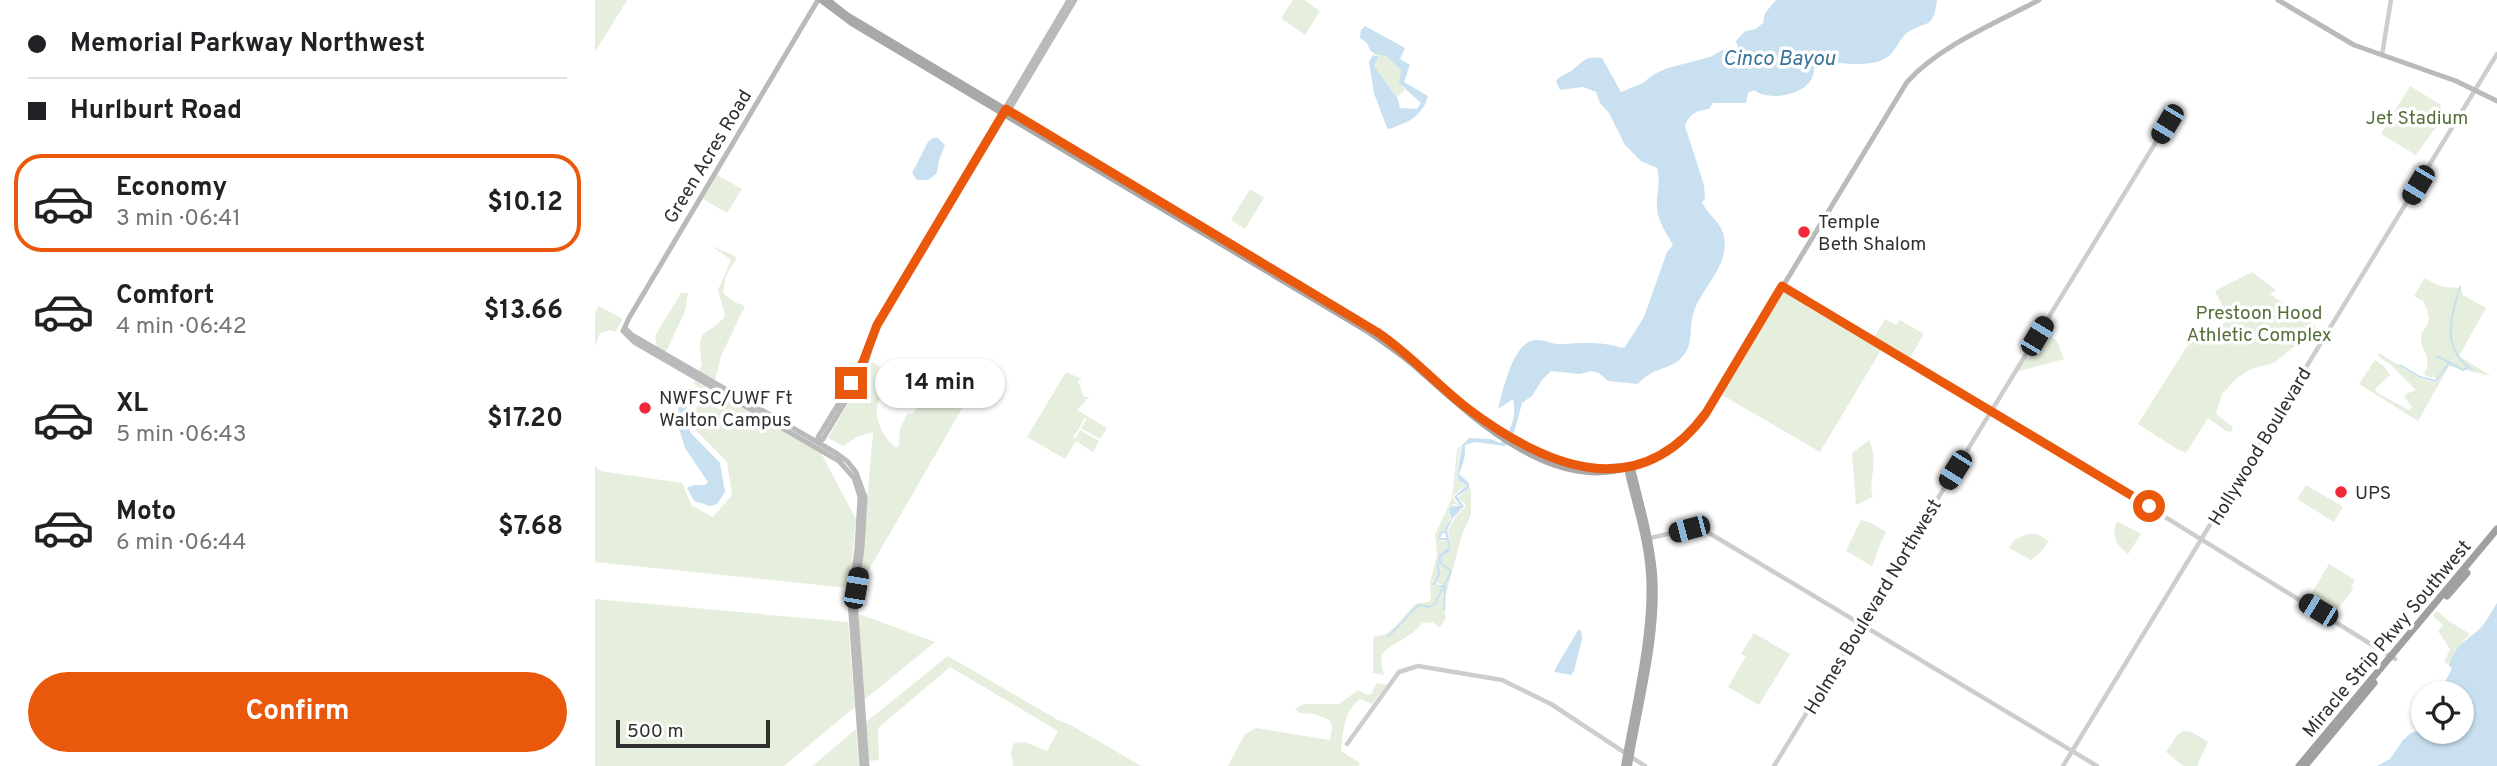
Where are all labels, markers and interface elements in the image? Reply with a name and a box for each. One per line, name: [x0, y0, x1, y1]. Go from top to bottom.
text: Memorial Parkway Northwest: [70, 28, 425, 61]
water label: Cinco Bayou: [1723, 46, 1836, 73]
street label: Green Acres Road: [659, 86, 758, 228]
text: Hurlburt Road: [70, 95, 242, 128]
car: [2148, 101, 2187, 147]
park label: Jet Stadium: [2366, 107, 2468, 131]
car: [2399, 162, 2438, 208]
icon: car: [32, 172, 95, 235]
text: Economy: [116, 172, 227, 205]
text: $10.12: [487, 187, 563, 220]
text: 3 min · 06:41: [116, 205, 241, 234]
place label: Temple Beth Shalom: [1818, 211, 1926, 257]
marker: Temple Beth Shalom: [1796, 224, 1812, 240]
icon: car: [32, 280, 95, 343]
text: Comfort: [116, 280, 214, 313]
text: $13.66: [484, 295, 563, 328]
park label: Prestoon Hood Athletic Complex: [2186, 302, 2332, 348]
text: 4 min · 06:42: [116, 313, 247, 342]
car: [2018, 313, 2057, 359]
callout: 14 min: [875, 358, 1005, 408]
street label: Hollywood Boulevard: [2204, 364, 2317, 530]
route end: [835, 367, 867, 399]
text: 14 min: [905, 369, 975, 398]
place label: NWFSC/UWF Ft Walton Campus: [659, 387, 793, 433]
icon: car: [32, 388, 95, 451]
text: XL: [116, 388, 148, 421]
marker: NWFSC/UWF Ft Walton Campus: [637, 400, 653, 416]
text: $17.20: [487, 403, 563, 436]
text: 5 min · 06:43: [116, 421, 247, 450]
car: [1935, 447, 1976, 493]
place label: UPS: [2355, 482, 2391, 506]
marker: UPS: [2333, 484, 2349, 500]
route start: [2133, 490, 2165, 522]
street label: Holmes Boulevard Northwest: [1800, 495, 1948, 719]
icon: car: [32, 496, 95, 559]
text: Moto: [116, 496, 176, 529]
text: $7.68: [498, 511, 563, 544]
car: [1666, 513, 1713, 545]
text: 6 min · 06:44: [116, 529, 246, 558]
street label: Miracle Strip Pkwy Southwest: [2298, 536, 2477, 743]
car: [843, 565, 870, 611]
car: [2295, 590, 2342, 630]
button: Confirm: [28, 672, 567, 752]
map controls: [2411, 681, 2474, 744]
button: locate: [2411, 681, 2474, 744]
scale bar: [616, 717, 770, 749]
text: 500 m: [627, 720, 684, 744]

